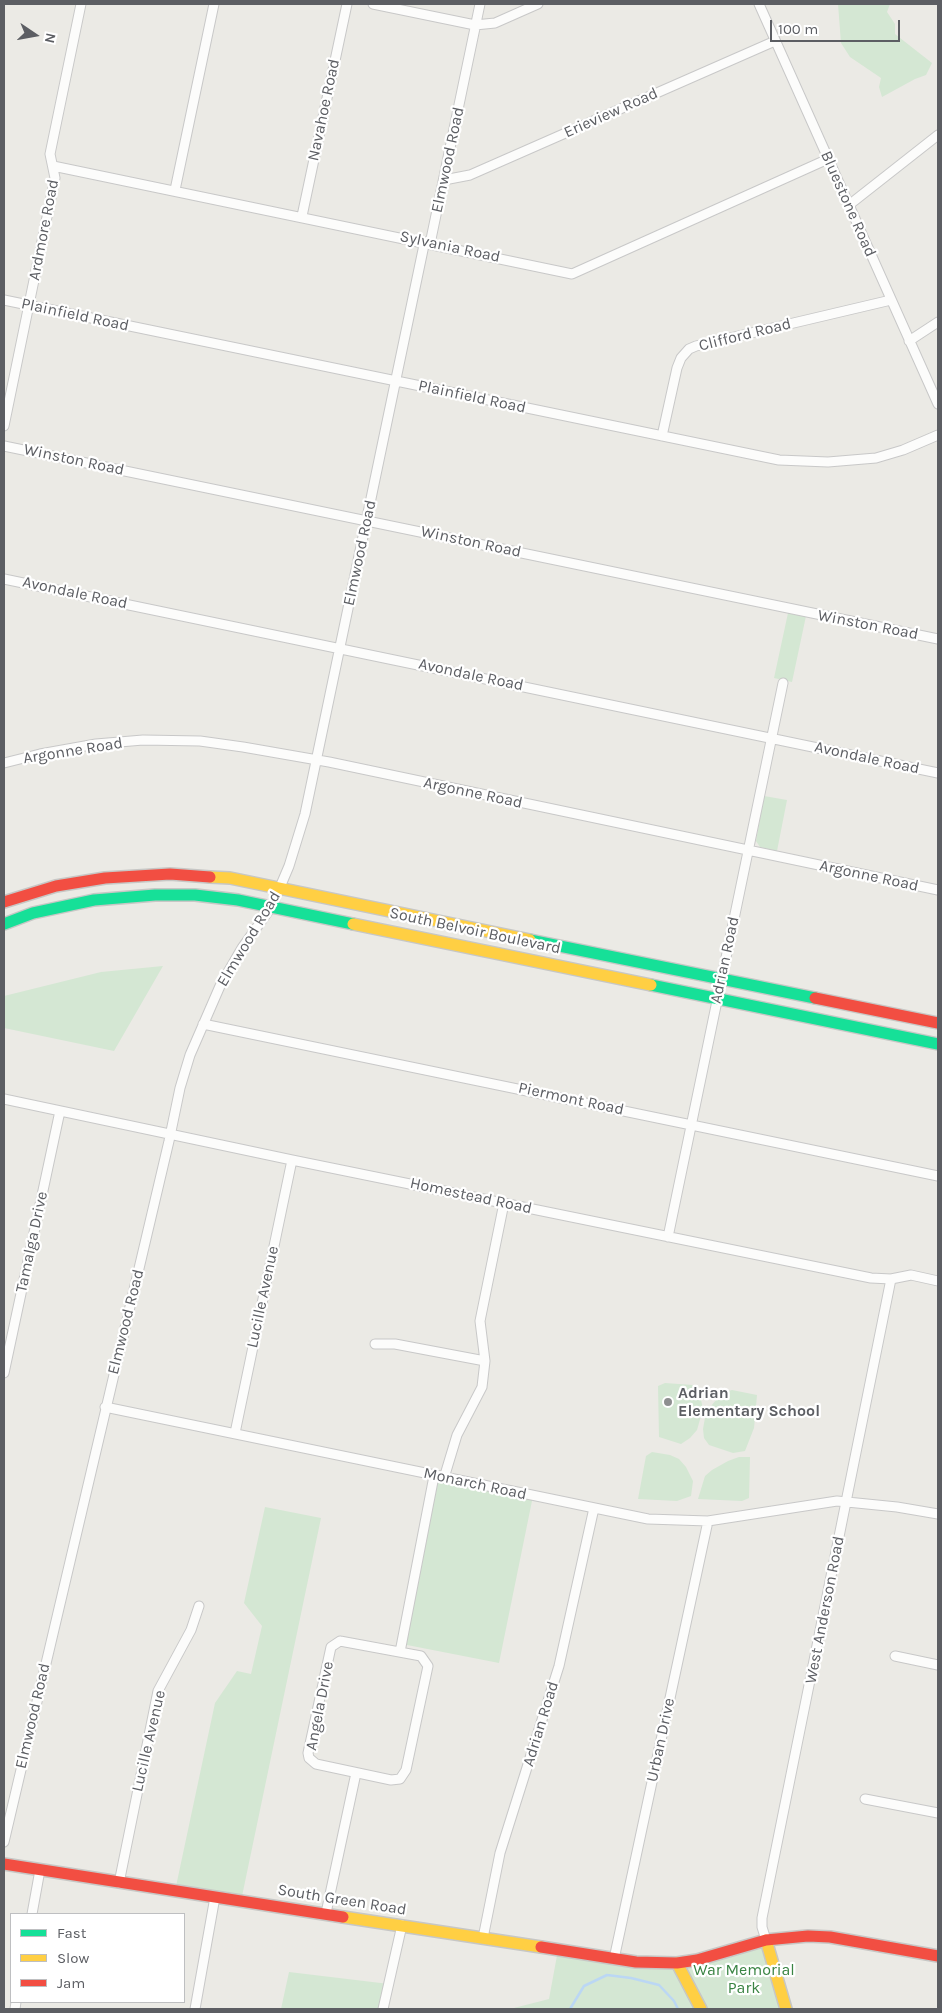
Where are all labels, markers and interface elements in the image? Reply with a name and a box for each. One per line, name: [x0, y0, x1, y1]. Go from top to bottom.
north arrow: [10, 10, 60, 60]
scale bar: [772, 10, 902, 42]
text: 100 m: [778, 20, 818, 38]
text: N: [41, 32, 60, 45]
street label: Navahoe Road: [304, 57, 344, 163]
street label: Erieview Road: [561, 84, 661, 142]
street label: Elmwood Road: [427, 105, 469, 215]
street label: Bluestone Road: [816, 148, 880, 260]
street label: Ardmore Road: [25, 178, 63, 282]
street label: Sylvania Road: [398, 227, 502, 267]
street label: Plainfield Road: [19, 294, 131, 336]
street label: Clifford Road: [697, 314, 793, 356]
street label: Plainfield Road: [416, 376, 528, 418]
street label: Winston Road: [22, 440, 126, 480]
street label: Elmwood Road: [339, 498, 381, 608]
street label: Winston Road: [419, 522, 523, 562]
street label: Avondale Road: [21, 572, 129, 614]
street label: Winston Road: [816, 606, 920, 644]
street label: Avondale Road: [417, 654, 525, 696]
street label: Argonne Road: [22, 734, 124, 768]
street label: Avondale Road: [813, 737, 921, 779]
street label: Argonne Road: [422, 773, 524, 813]
street label: Argonne Road: [818, 856, 920, 896]
street label: Elmwood Road: [213, 888, 285, 990]
street label: South Belvoir Boulevard: [388, 903, 562, 959]
street label: Adrian Road: [706, 915, 744, 1005]
street label: Piermont Road: [516, 1078, 626, 1120]
street label: Homestead Road: [408, 1174, 534, 1218]
street label: Tamalga Drive: [12, 1190, 52, 1294]
street label: Lucille Avenue: [243, 1244, 283, 1350]
street label: Elmwood Road: [104, 1267, 148, 1377]
place label: Adrian Elementary School: [678, 1383, 820, 1421]
marker: Adrian Elementary School: [662, 1396, 674, 1408]
street label: Monarch Road: [422, 1464, 528, 1504]
street label: West Anderson Road: [801, 1535, 849, 1685]
street label: Angela Drive: [302, 1660, 338, 1752]
street label: Elmwood Road: [12, 1661, 54, 1771]
street label: Adrian Road: [519, 1679, 563, 1769]
street label: Lucille Avenue: [128, 1688, 170, 1794]
street label: Urban Drive: [643, 1696, 679, 1784]
street label: South Green Road: [276, 1880, 408, 1920]
legend: [10, 1913, 185, 2003]
text: Fast: [57, 1924, 86, 1942]
text: Slow: [57, 1949, 89, 1967]
park label: War Memorial Park: [693, 1960, 795, 1998]
text: Jam: [57, 1974, 85, 1992]

